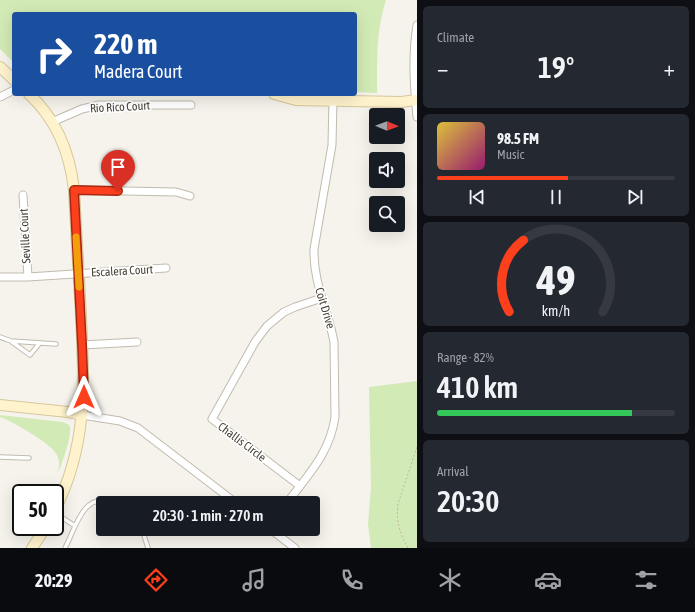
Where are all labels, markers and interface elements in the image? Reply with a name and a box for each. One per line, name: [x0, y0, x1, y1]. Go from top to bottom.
icon: right: [28, 28, 80, 80]
text: 220 m: [94, 28, 157, 60]
text: Climate: [437, 30, 474, 45]
text: 19°: [538, 50, 574, 84]
text: −: [437, 55, 448, 81]
text: +: [664, 55, 675, 81]
text: Madera Court: [94, 61, 183, 82]
street label: Rio Rico Court: [90, 98, 151, 116]
north arrow: [369, 108, 405, 144]
map controls: [369, 108, 405, 232]
text: 98.5 FM: [497, 130, 539, 147]
text: Music: [497, 147, 524, 162]
pin: [101, 150, 135, 191]
button: sound: [369, 152, 405, 188]
icon: arrive: [107, 156, 129, 178]
icon: previous: [466, 186, 488, 208]
icon: pause: [545, 186, 567, 208]
icon: next: [624, 186, 646, 208]
button: search: [369, 196, 405, 232]
street label: Seville Court: [17, 208, 33, 264]
text: 49: [535, 256, 576, 304]
street label: Escalera Court: [91, 262, 154, 280]
street label: Coit Drive: [312, 286, 338, 330]
text: km/h: [542, 303, 570, 319]
text: Range · 82%: [437, 350, 494, 365]
text: 410 km: [437, 370, 518, 404]
position arrow: [63, 376, 105, 418]
street label: Challis Circle: [215, 419, 269, 465]
text: Arrival: [437, 464, 469, 479]
speed limit sign: 50: [12, 484, 64, 536]
text: 20:30: [437, 484, 499, 518]
text: 20:30 · 1 min · 270 m: [153, 507, 263, 524]
icon: directions: [142, 566, 170, 594]
icon: music: [240, 566, 268, 594]
icon: phone: [338, 566, 366, 594]
icon: climate: [436, 566, 464, 594]
icon: car: [534, 566, 562, 594]
icon: filters: [632, 566, 660, 594]
text: 20:29: [35, 570, 72, 591]

